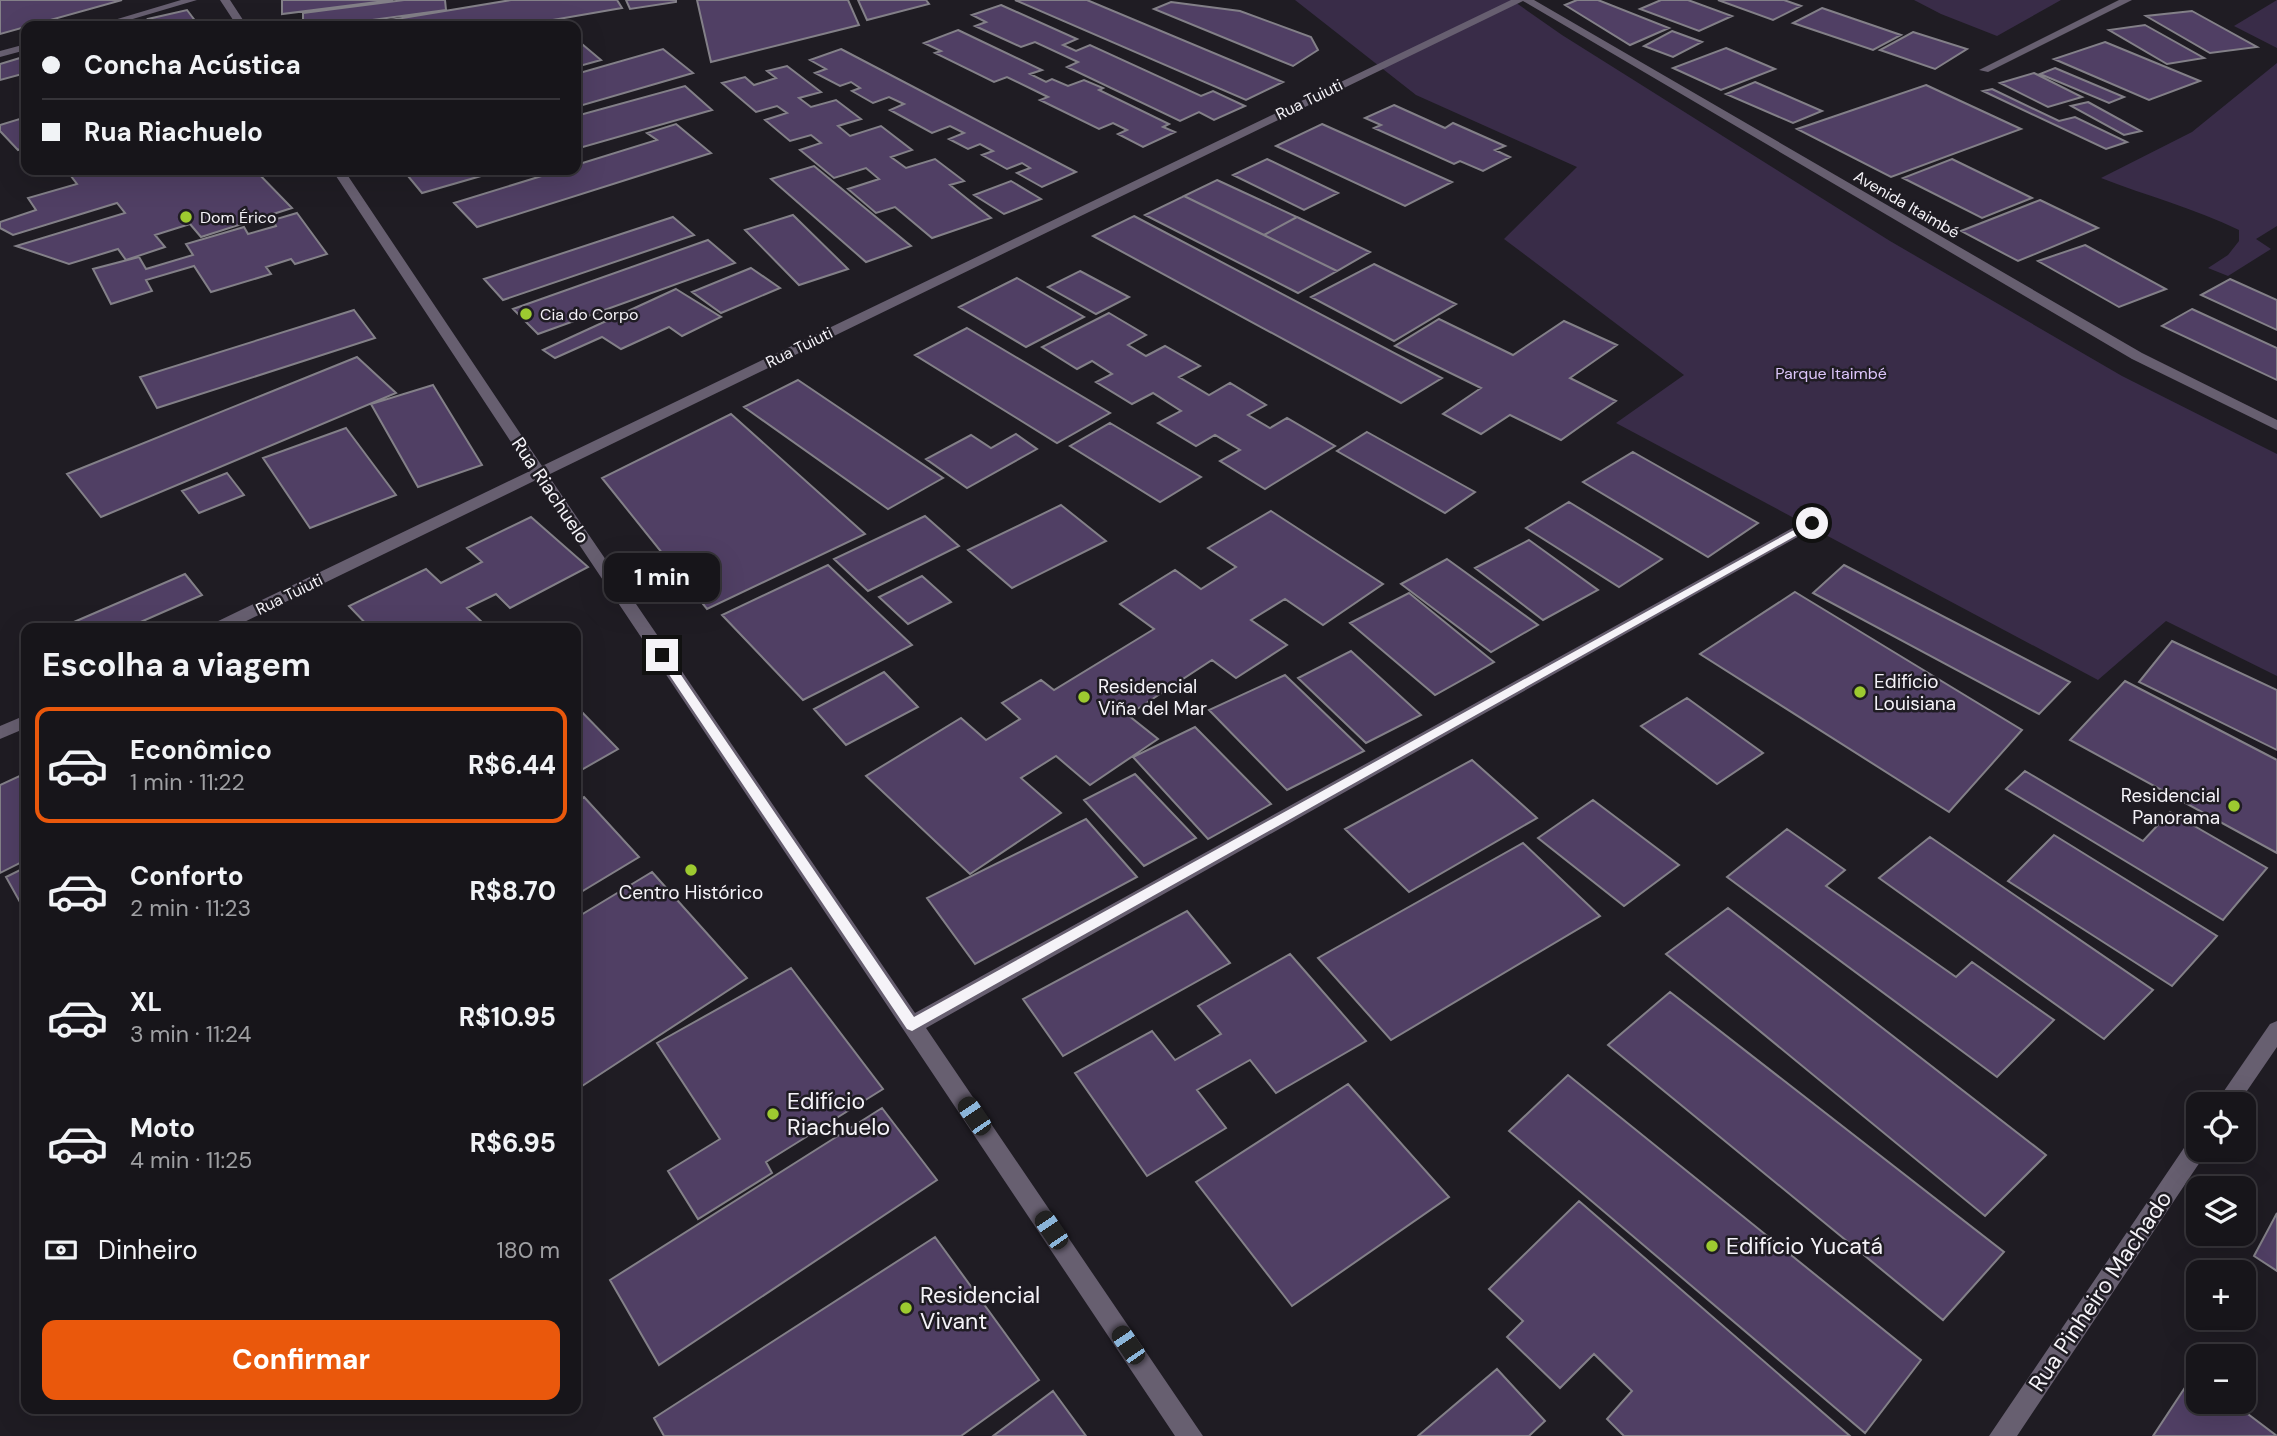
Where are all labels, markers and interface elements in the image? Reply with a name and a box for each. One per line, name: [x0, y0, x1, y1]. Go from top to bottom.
text: Concha Acústica: [84, 48, 301, 82]
street label: Rua Tuiuti: [1272, 74, 1346, 125]
text: Rua Riachuelo: [84, 115, 263, 149]
street label: Avenida Itaimbé: [1850, 166, 1963, 243]
place label: Dom Érico: [200, 207, 276, 228]
marker: Dom Érico: [178, 209, 194, 225]
place label: Cia do Corpo: [540, 304, 638, 325]
marker: Cia do Corpo: [518, 306, 534, 322]
street label: Rua Tuiuti: [762, 322, 836, 373]
park label: Parque Itaimbé: [1775, 363, 1887, 384]
street label: Rua Riachuelo: [506, 432, 595, 548]
route start: [1796, 507, 1828, 539]
callout: 1 min: [604, 554, 720, 602]
text: 1 min: [634, 562, 690, 592]
street label: Rua Tuiuti: [252, 569, 326, 620]
route end: [646, 639, 678, 671]
text: Escolha a viagem: [42, 644, 311, 686]
place label: Edifício Louisiana: [1874, 669, 1956, 716]
place label: Residencial Viña del Mar: [1098, 674, 1207, 721]
marker: Edifício Louisiana: [1852, 684, 1868, 700]
marker: Residencial Viña del Mar: [1076, 689, 1092, 705]
text: Econômico: [130, 733, 272, 767]
icon: car: [46, 734, 109, 797]
text: R$6.44: [468, 748, 556, 782]
text: 1 min · 11:22: [130, 767, 245, 797]
place label: Residencial Panorama: [2121, 783, 2220, 830]
marker: Residencial Panorama: [2226, 798, 2242, 814]
text: Conforto: [130, 859, 244, 893]
icon: car: [46, 860, 109, 923]
marker: Centro Histórico: [683, 862, 699, 878]
text: R$8.70: [470, 874, 556, 908]
place label: Centro Histórico: [619, 880, 763, 905]
text: 2 min · 11:23: [130, 893, 251, 923]
text: XL: [130, 985, 162, 1019]
icon: car: [46, 986, 109, 1049]
text: R$10.95: [459, 1000, 556, 1034]
text: 3 min · 11:24: [130, 1019, 252, 1049]
place label: Edifício Riachuelo: [787, 1086, 890, 1142]
map controls: [2186, 1092, 2256, 1414]
button: locate: [2186, 1092, 2256, 1162]
car: [954, 1093, 995, 1139]
marker: Edifício Riachuelo: [765, 1106, 781, 1122]
text: Moto: [130, 1111, 195, 1145]
icon: car: [46, 1112, 109, 1175]
text: R$6.95: [470, 1126, 556, 1160]
text: 4 min · 11:25: [130, 1145, 252, 1175]
button: layers: [2186, 1176, 2256, 1246]
street label: Rua Pinheiro Machado: [2022, 1185, 2178, 1397]
car: [1031, 1207, 1072, 1253]
icon: cash: [42, 1231, 80, 1269]
place label: Edifício Yucatá: [1726, 1231, 1883, 1261]
text: Dinheiro: [98, 1233, 198, 1267]
text: 180 m: [496, 1235, 560, 1265]
marker: Edifício Yucatá: [1704, 1238, 1720, 1254]
button: +: [2186, 1260, 2256, 1330]
place label: Residencial Vivant: [920, 1280, 1040, 1336]
marker: Residencial Vivant: [898, 1300, 914, 1316]
button: Confirmar: [42, 1320, 560, 1400]
car: [1108, 1322, 1149, 1368]
button: −: [2186, 1344, 2256, 1414]

